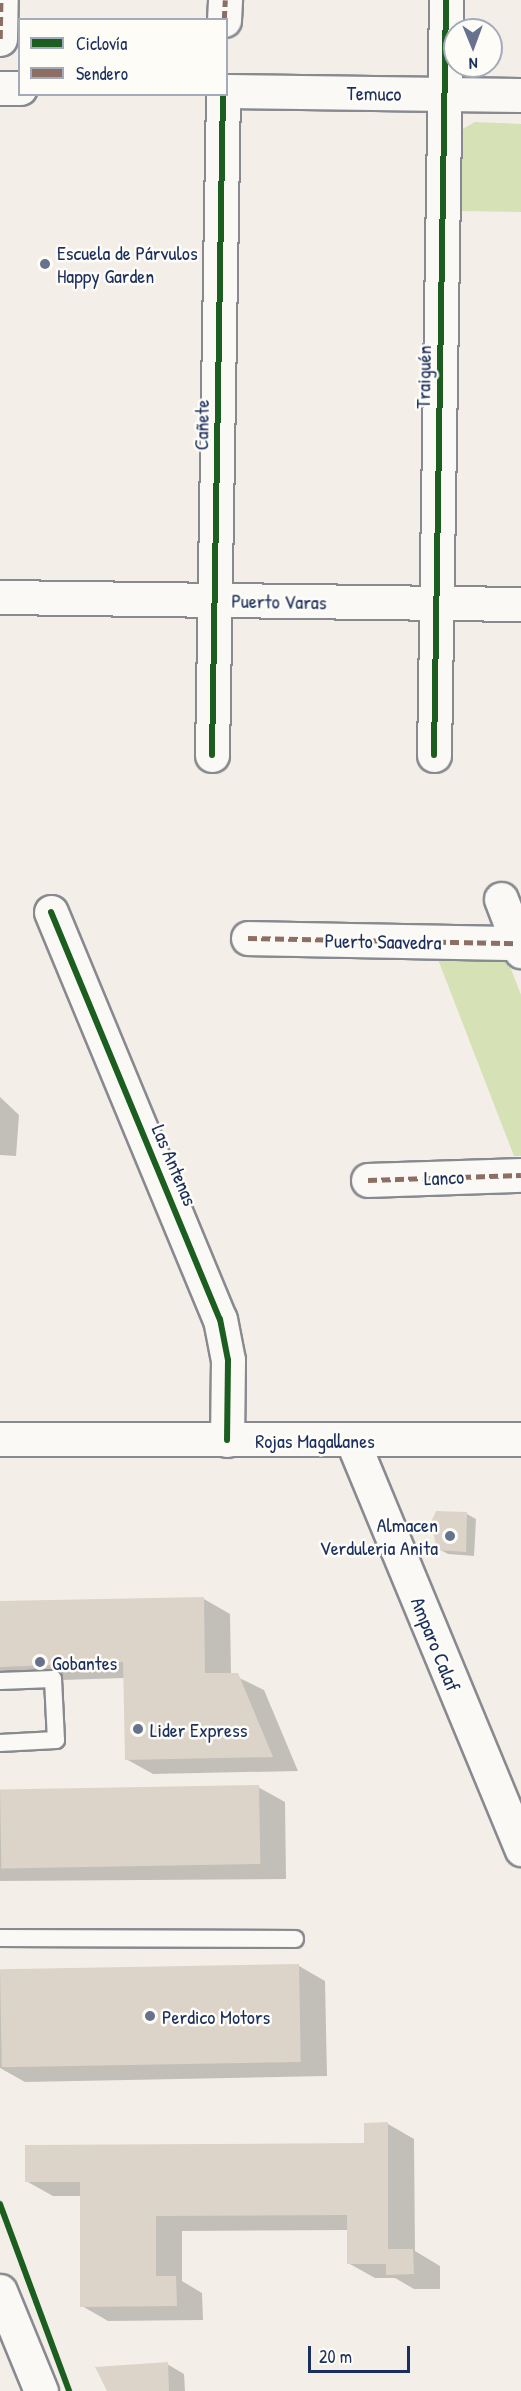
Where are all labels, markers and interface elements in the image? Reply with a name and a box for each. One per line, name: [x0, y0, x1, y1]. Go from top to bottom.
legend: [18, 18, 228, 96]
north arrow: [443, 18, 503, 78]
text: Ciclovía: [76, 31, 127, 56]
text: N: [469, 53, 478, 75]
text: Sendero: [76, 61, 128, 86]
street label: Temuco: [346, 81, 402, 105]
place label: Escuela de Párvulos Happy Garden: [57, 240, 198, 287]
marker: Escuela de Párvulos Happy Garden: [38, 257, 52, 271]
street label: Traiguén: [410, 345, 436, 409]
street label: Cañete: [189, 399, 213, 451]
street label: Puerto Varas: [231, 588, 327, 614]
street label: Puerto Saavedra: [324, 928, 442, 954]
street label: Las Antenas: [147, 1121, 203, 1209]
street label: Lanco: [424, 1164, 464, 1190]
street label: Rojas Magallanes: [255, 1428, 375, 1452]
place label: Almacen Verduleria Anita: [319, 1512, 438, 1559]
marker: Almacen Verduleria Anita: [443, 1529, 457, 1543]
street label: Amparo Calaf: [406, 1593, 466, 1695]
place label: Gobantes: [52, 1650, 117, 1674]
marker: Gobantes: [33, 1655, 47, 1669]
place label: Lider Express: [150, 1717, 247, 1741]
marker: Lider Express: [131, 1722, 145, 1736]
place label: Perdico Motors: [162, 2004, 270, 2028]
marker: Perdico Motors: [143, 2009, 157, 2023]
scale bar: [311, 2334, 413, 2372]
text: 20 m: [319, 2344, 352, 2369]

